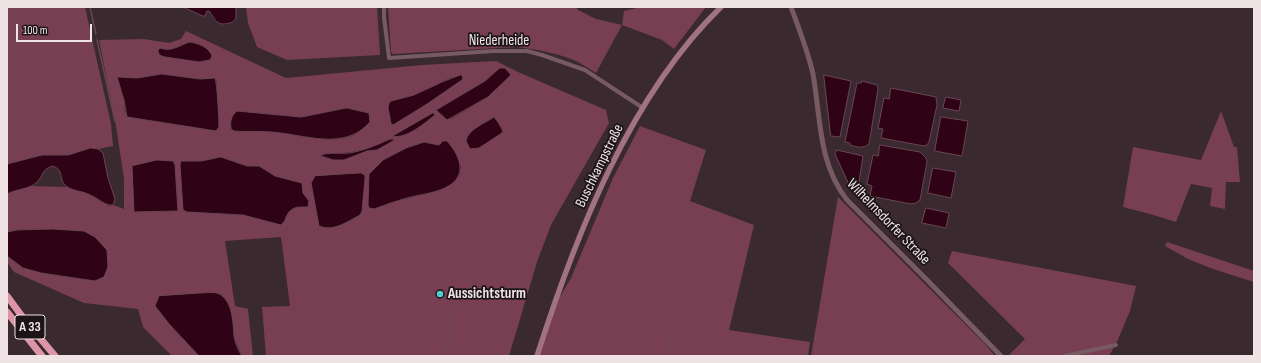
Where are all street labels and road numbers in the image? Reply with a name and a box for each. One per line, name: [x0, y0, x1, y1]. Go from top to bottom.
street label: Niederheide: [469, 32, 529, 50]
street label: Buschkampstraße: [572, 122, 628, 210]
street label: Wilhelmsdorfer Straße: [842, 175, 934, 269]
road number: A 33: [15, 315, 45, 339]

